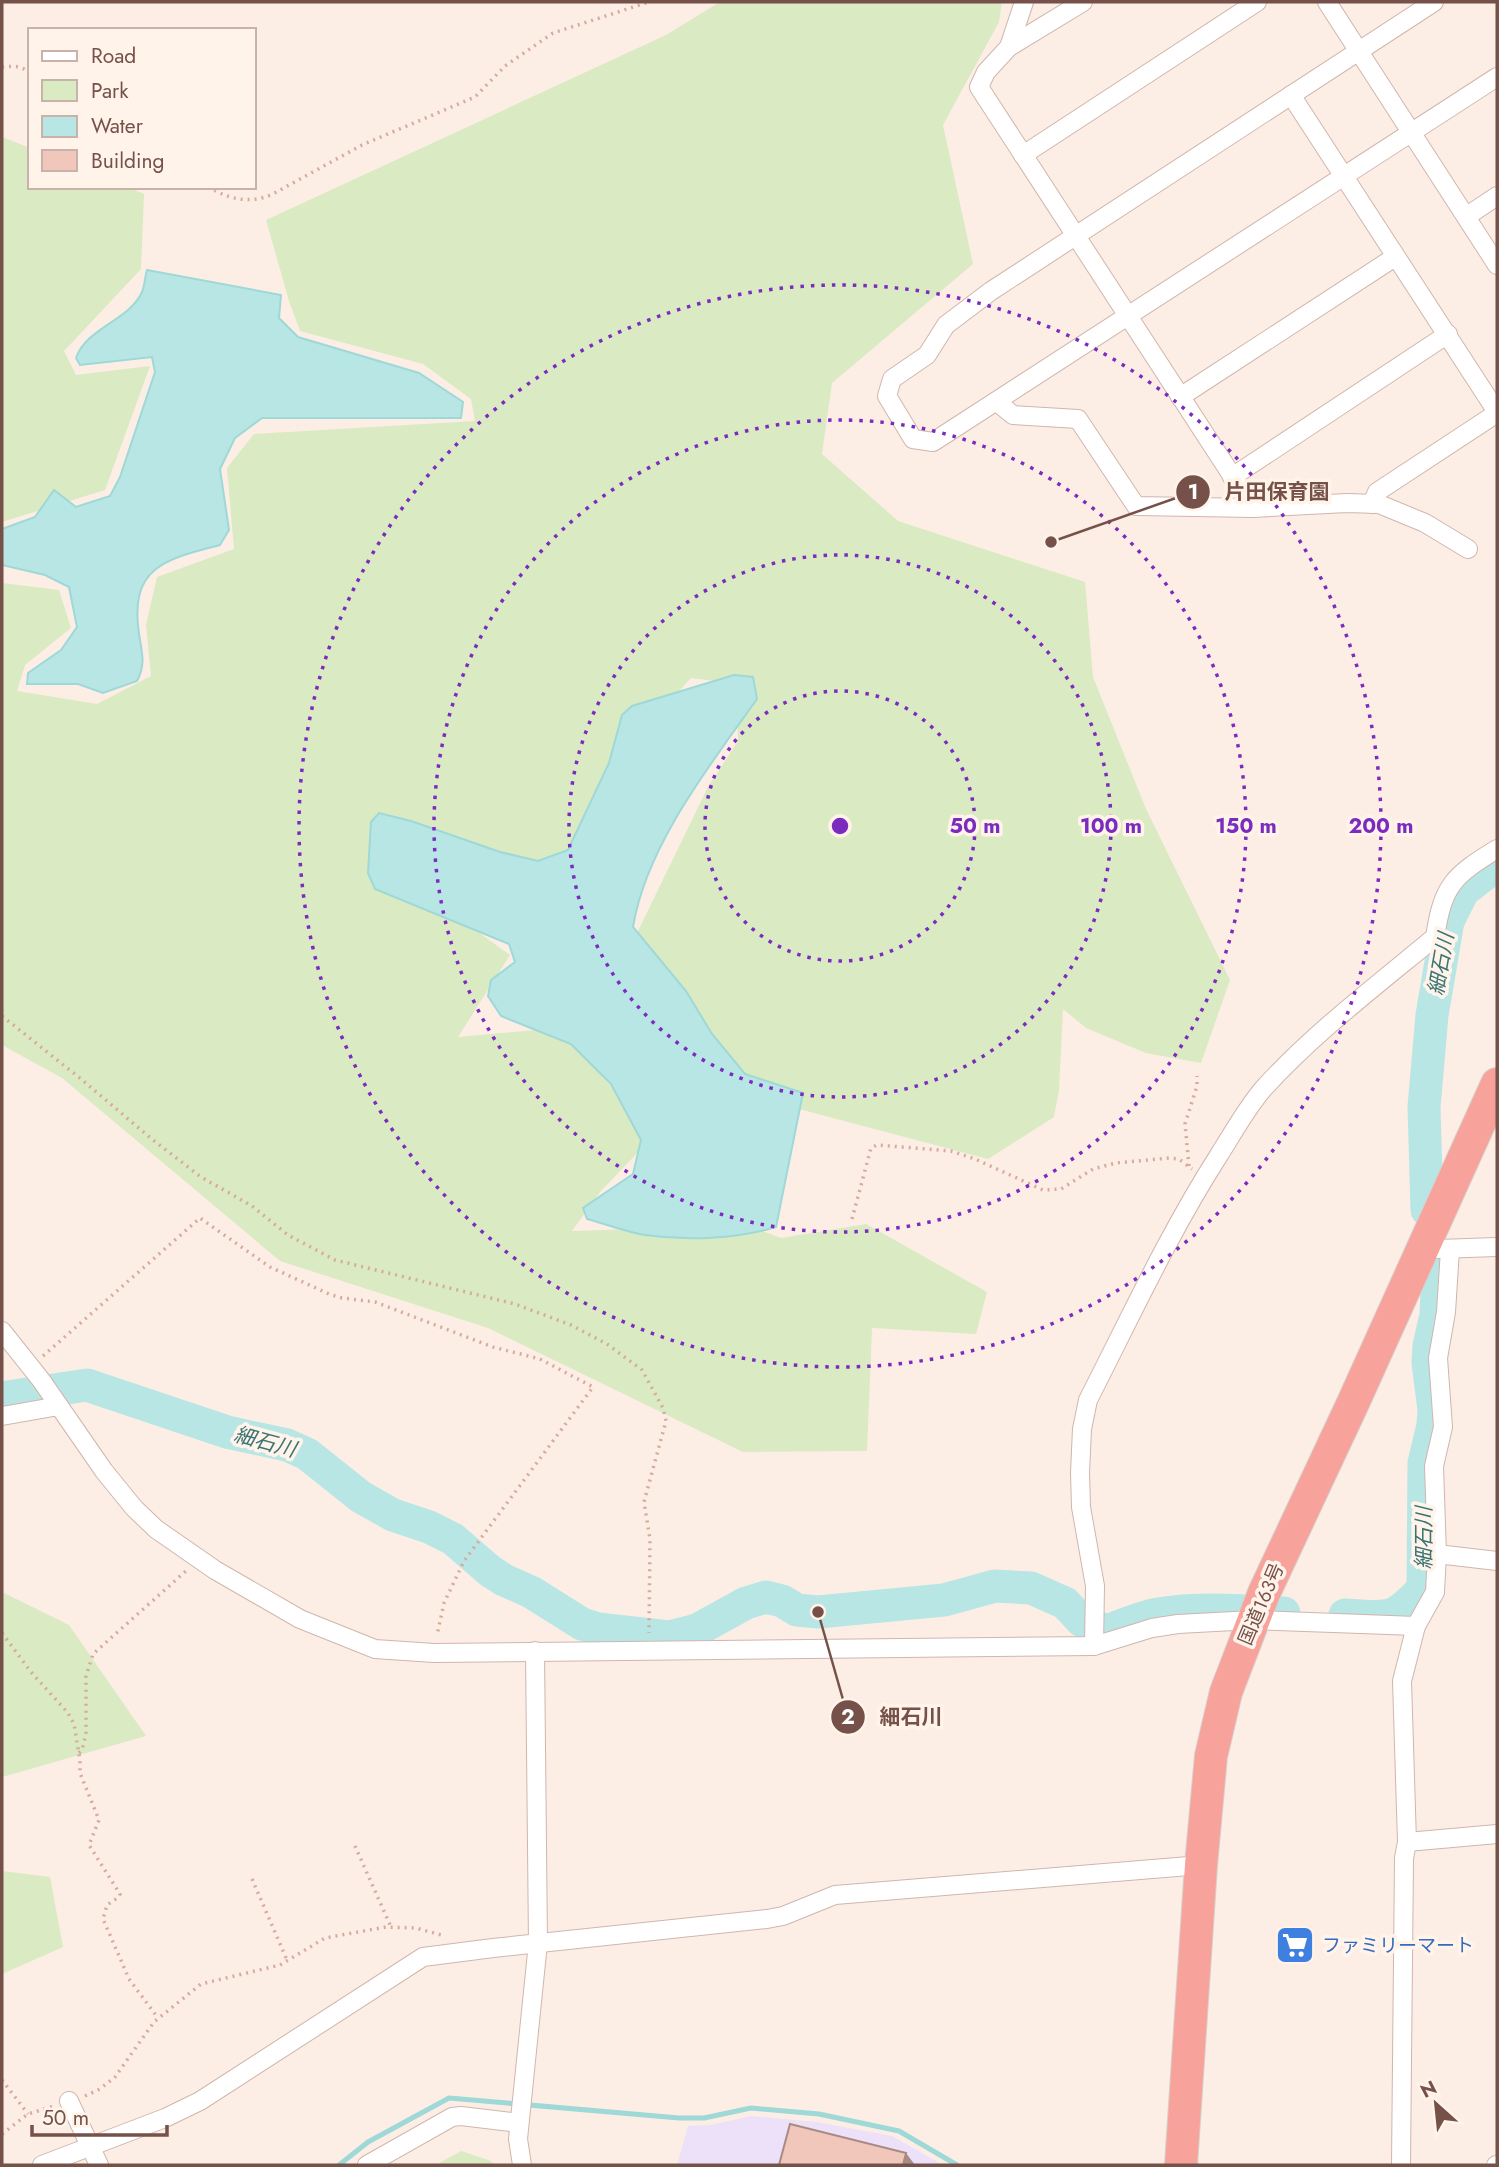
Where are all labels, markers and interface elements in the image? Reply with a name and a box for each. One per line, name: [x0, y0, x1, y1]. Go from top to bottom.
legend: [28, 28, 256, 189]
text: Road: [91, 41, 136, 71]
text: Park: [91, 76, 129, 106]
text: Water: [91, 111, 144, 141]
text: Building: [91, 146, 164, 176]
callout: 片田保育園: [1176, 471, 1344, 513]
text: 1: [1188, 477, 1198, 507]
text: 片田保育園: [1225, 477, 1330, 507]
text: 50 m: [950, 811, 1000, 841]
text: 100 m: [1080, 811, 1142, 841]
text: 150 m: [1215, 811, 1277, 841]
text: 200 m: [1348, 811, 1414, 841]
centre of rings: [828, 814, 852, 838]
water label: 細石川: [1421, 928, 1462, 998]
water label: 細石川: [231, 1419, 301, 1465]
water label: 細石川: [1409, 1505, 1439, 1570]
street label: 国道163号: [1232, 1559, 1290, 1649]
callout: 細石川: [830, 1696, 956, 1738]
text: 2: [841, 1702, 855, 1732]
text: 細石川: [880, 1702, 943, 1732]
supermarket icon: ファミリーマート: [1274, 1924, 1316, 1966]
place label: ファミリーマート: [1322, 1932, 1474, 1959]
north arrow: [1401, 2069, 1471, 2139]
text: N: [1416, 2074, 1441, 2105]
scale bar: [32, 2094, 166, 2138]
text: 50 m: [42, 2103, 89, 2133]

